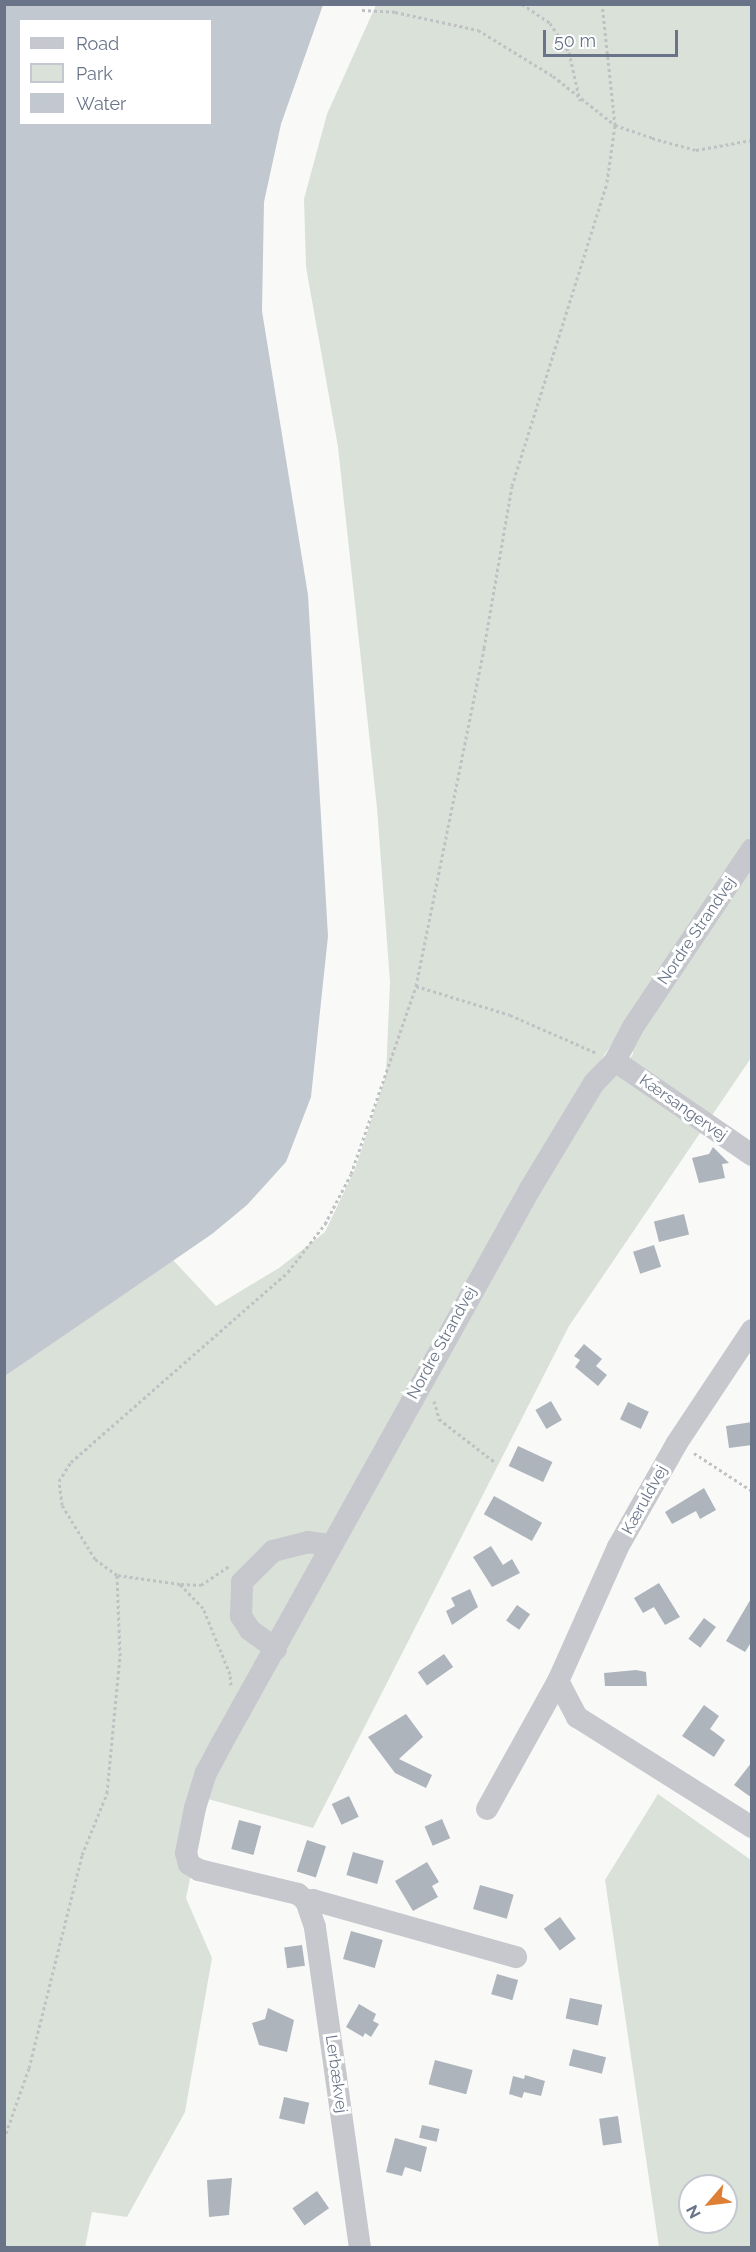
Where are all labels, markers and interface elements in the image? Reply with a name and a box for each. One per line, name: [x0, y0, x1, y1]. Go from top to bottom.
legend: [18, 18, 213, 126]
scale bar: [546, 18, 681, 56]
text: 50 m: [554, 30, 596, 51]
text: Road: [76, 33, 119, 54]
text: Park: [76, 63, 113, 84]
text: Water: [76, 93, 126, 114]
street label: Nordre Strandvej: [654, 874, 740, 988]
street label: Kærsangervej: [635, 1071, 731, 1145]
street label: Nordre Strandvej: [403, 1283, 481, 1403]
street label: Kæruldvej: [618, 1462, 672, 1538]
street label: Lerbækvej: [321, 2034, 351, 2114]
north arrow: [678, 2174, 738, 2234]
text: N: [682, 2202, 705, 2222]

